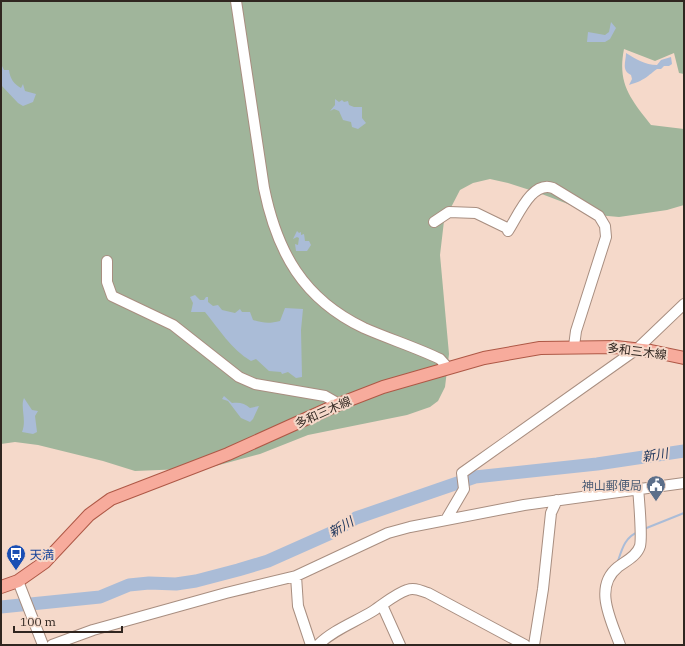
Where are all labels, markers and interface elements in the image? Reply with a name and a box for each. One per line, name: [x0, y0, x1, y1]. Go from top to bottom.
street label: 多和三木線: [606, 340, 668, 362]
street label: 多和三木線: [293, 393, 353, 431]
water label: 新川: [641, 444, 671, 465]
public building icon: 神山郵便局: [645, 474, 667, 502]
place label: 神山郵便局: [582, 478, 642, 493]
water label: 新川: [325, 512, 358, 541]
bus stop icon: 天満: [5, 543, 27, 571]
place label: 天満: [30, 547, 54, 562]
scale bar: [14, 608, 122, 634]
text: 100 m: [20, 614, 56, 629]

